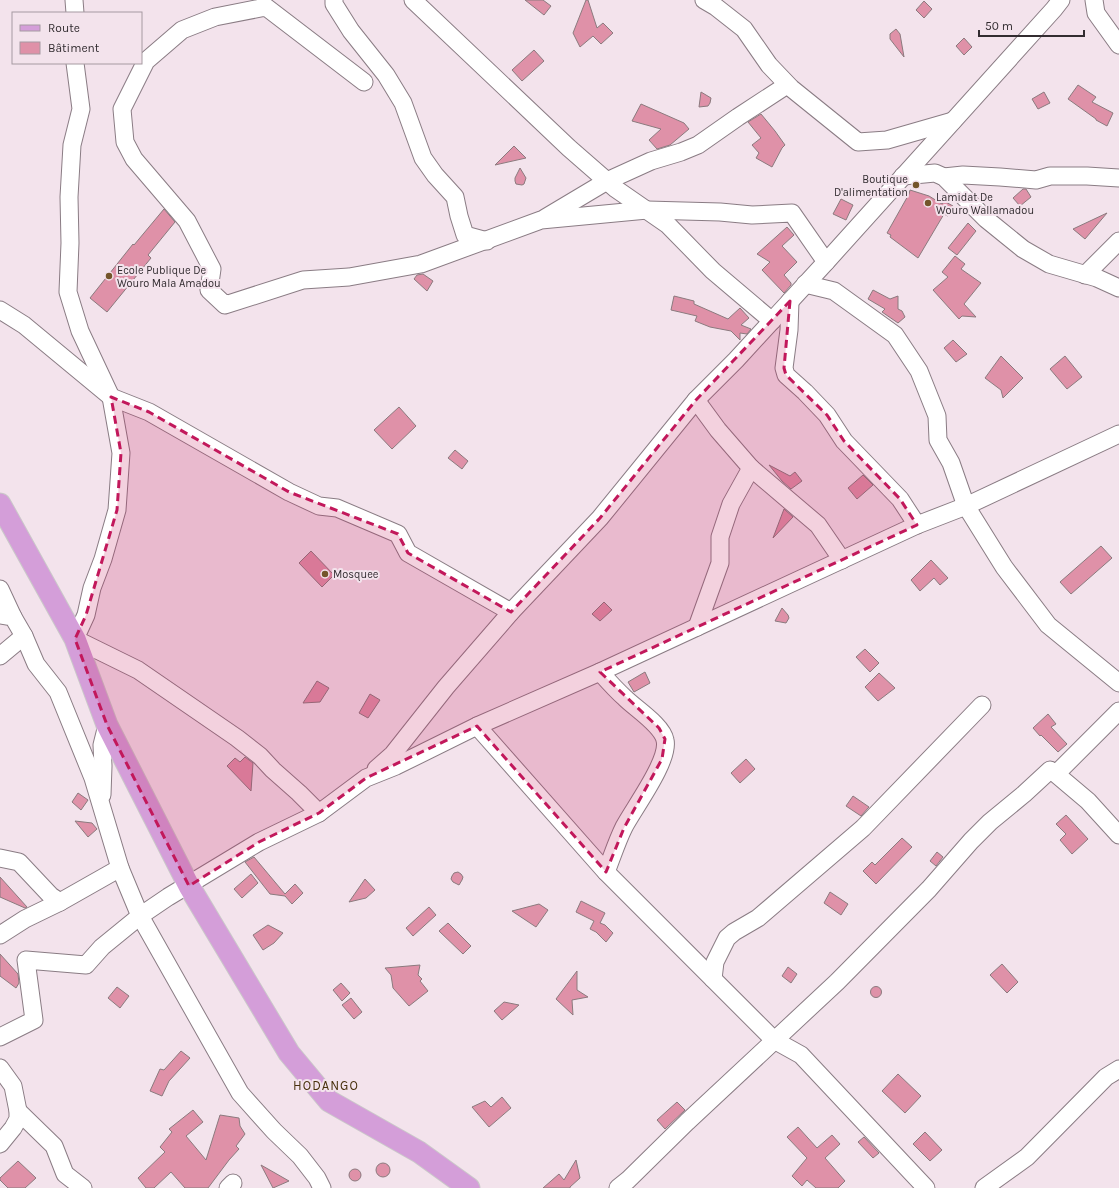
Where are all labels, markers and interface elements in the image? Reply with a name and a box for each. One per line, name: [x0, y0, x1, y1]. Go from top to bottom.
legend: [12, 12, 142, 64]
scale bar: [979, 12, 1084, 38]
text: 50 m: [985, 19, 1013, 33]
text: Route: [48, 21, 80, 35]
text: Bâtiment: [48, 41, 100, 55]
place label: Boutique D'alimentation: [834, 173, 908, 199]
marker: Boutique D'alimentation: [911, 180, 921, 190]
place label: Lamidat De Wouro Wallamadou: [936, 191, 1034, 217]
marker: Lamidat De Wouro Wallamadou: [923, 198, 933, 208]
place label: Ecole Publique De Wouro Mala Amadou: [117, 264, 221, 290]
marker: Ecole Publique De Wouro Mala Amadou: [104, 271, 114, 281]
place label: Mosquee: [333, 568, 379, 581]
marker: Mosquee: [320, 569, 330, 579]
district label: HODANGO: [293, 1078, 359, 1093]

